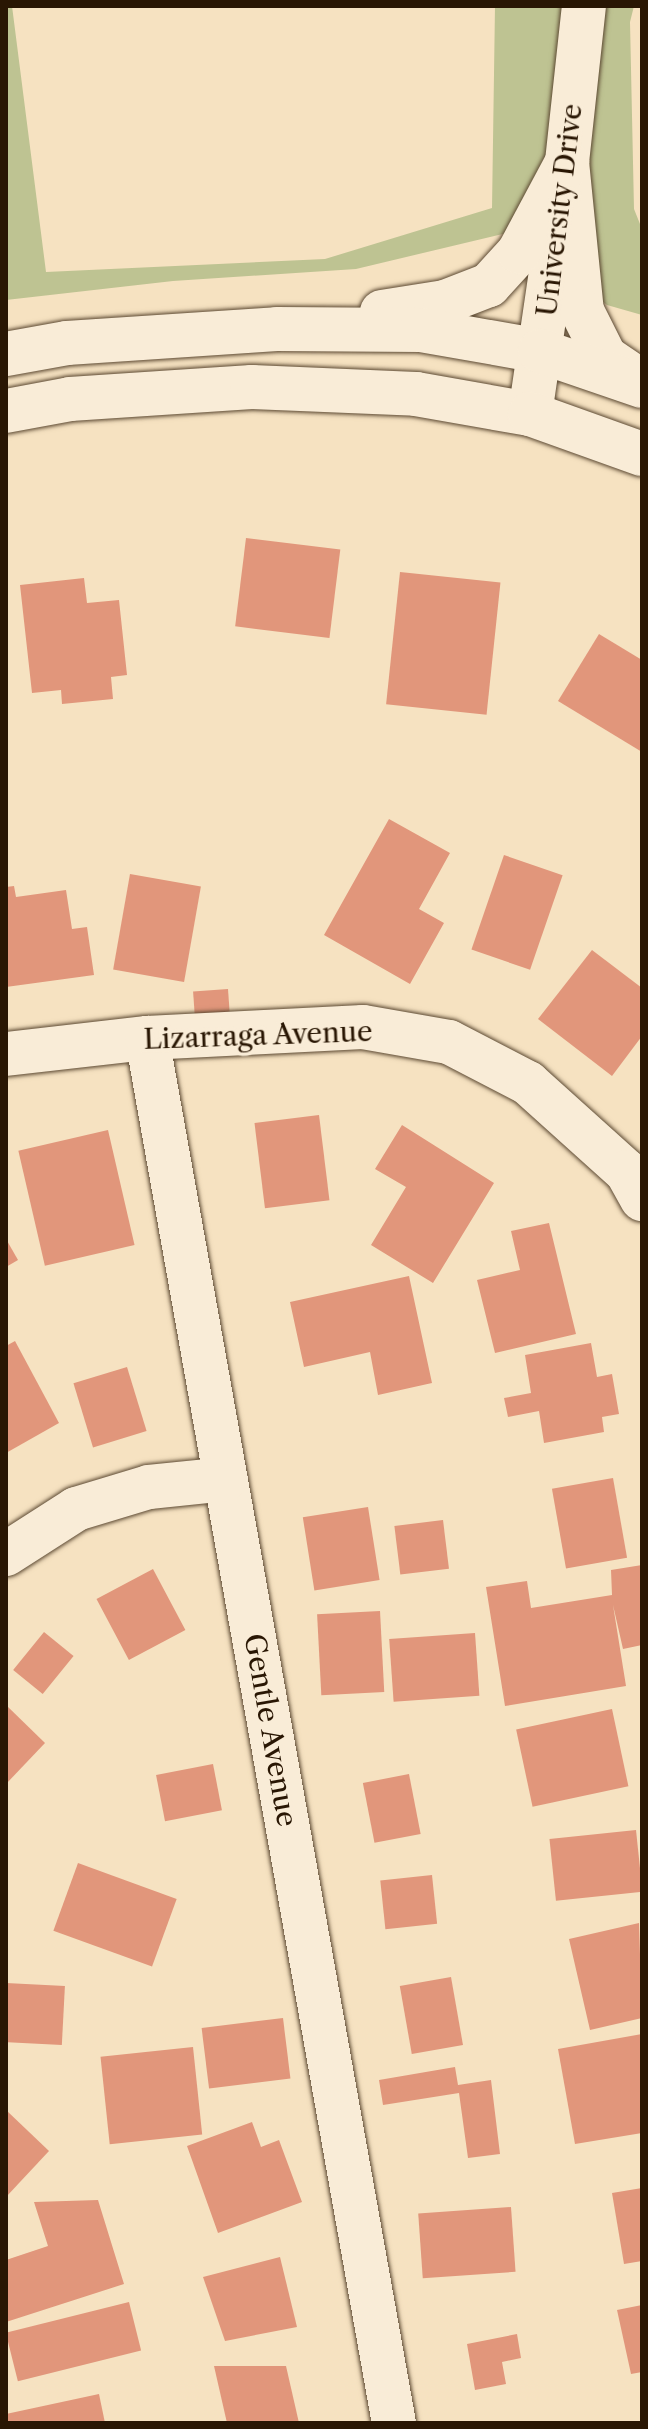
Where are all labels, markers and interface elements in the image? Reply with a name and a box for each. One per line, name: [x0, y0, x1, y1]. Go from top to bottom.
street label: University Drive: [529, 101, 589, 319]
street label: Lizarraga Avenue: [142, 1014, 374, 1056]
street label: Gentle Avenue: [237, 1630, 305, 1830]

